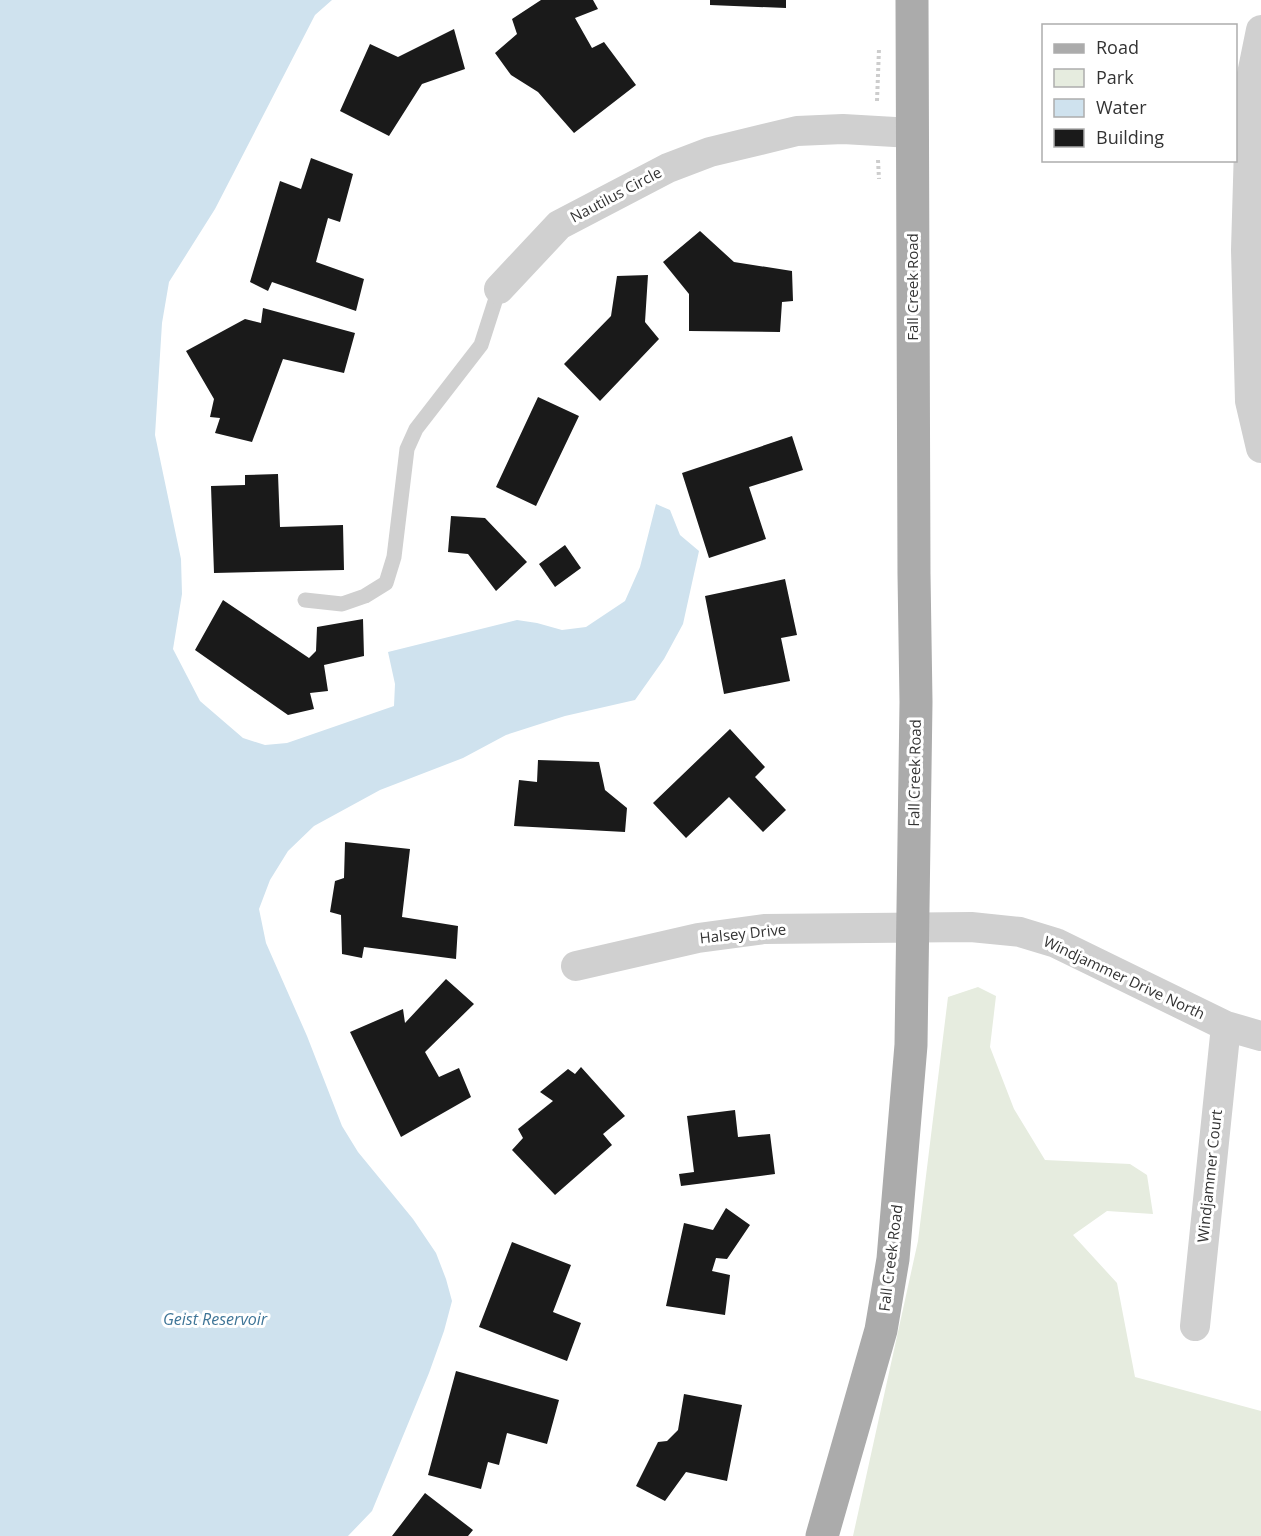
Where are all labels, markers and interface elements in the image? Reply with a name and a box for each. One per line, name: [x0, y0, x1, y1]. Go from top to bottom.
legend: [1042, 24, 1237, 162]
text: Road: [1096, 35, 1139, 59]
text: Park: [1096, 65, 1134, 89]
text: Water: [1096, 95, 1147, 119]
text: Building: [1096, 125, 1164, 149]
street label: Nautilus Circle: [566, 162, 665, 227]
street label: Fall Creek Road: [902, 233, 922, 341]
street label: Fall Creek Road: [903, 719, 925, 827]
street label: Halsey Drive: [699, 919, 787, 947]
street label: Windjammer Drive North: [1040, 931, 1208, 1023]
street label: Windjammer Court: [1192, 1108, 1226, 1243]
street label: Fall Creek Road: [874, 1203, 906, 1312]
water label: Geist Reservoir: [163, 1308, 268, 1330]

